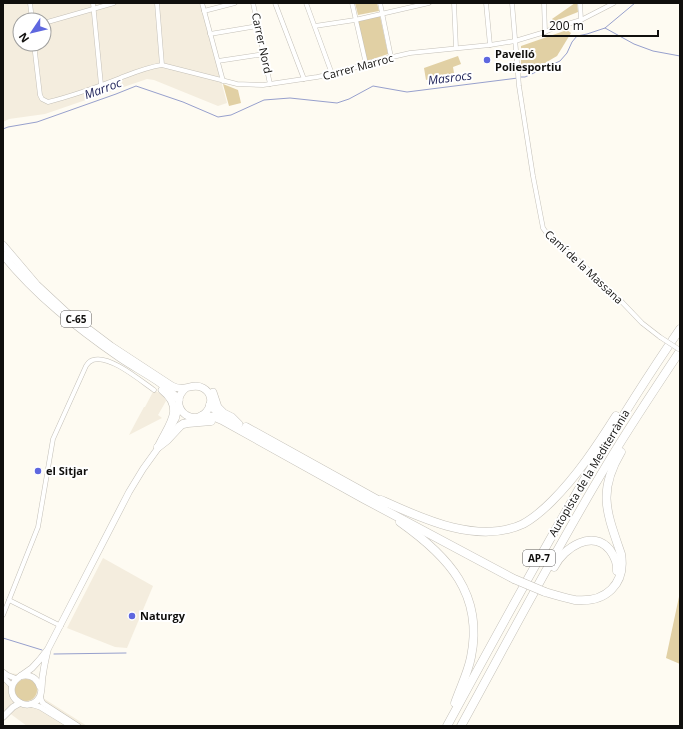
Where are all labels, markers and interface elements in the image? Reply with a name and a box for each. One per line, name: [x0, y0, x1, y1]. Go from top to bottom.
street label: Carrer Nord: [249, 11, 276, 75]
north arrow: [12, 12, 52, 52]
scale bar: [543, 12, 658, 38]
text: 200 m: [549, 17, 584, 34]
text: N: [15, 30, 32, 46]
place label: Pavelló Poliesportiu: [495, 46, 562, 74]
street label: Carrer Marroc: [321, 50, 395, 83]
marker: Pavelló Poliesportiu: [482, 55, 492, 65]
water label: Masrocs: [427, 66, 473, 89]
water label: Marroc: [82, 74, 124, 103]
street label: Camí de la Massana: [542, 226, 627, 307]
road number: C-65: [61, 311, 91, 327]
street label: Autopista de la Mediterrània: [545, 406, 633, 539]
place label: el Sitjar: [46, 463, 88, 478]
marker: el Sitjar: [33, 466, 43, 476]
road number: AP-7: [523, 550, 555, 566]
place label: Naturgy: [140, 608, 186, 623]
marker: Naturgy: [127, 611, 137, 621]

